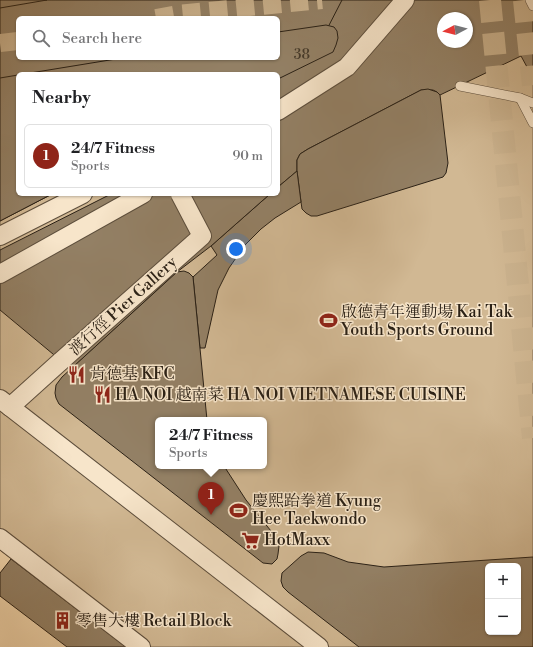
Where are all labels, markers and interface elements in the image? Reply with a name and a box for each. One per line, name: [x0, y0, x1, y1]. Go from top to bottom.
north arrow: [437, 12, 473, 48]
search box: [16, 16, 280, 60]
icon: search: [30, 27, 52, 49]
text: Search here: [62, 29, 142, 48]
house number: 38: [294, 46, 310, 64]
text: Nearby: [32, 87, 91, 109]
text: 24/7 Fitness: [71, 139, 155, 158]
text: 1: [43, 148, 49, 164]
text: 90 m: [232, 148, 263, 164]
text: Sports: [71, 158, 110, 174]
your location: [226, 239, 246, 259]
street label: 渡行徑 Pier Gallery: [65, 252, 181, 360]
place label: 啟德青年運動場 Kai Tak Youth Sports Ground: [340, 302, 514, 340]
sports icon: 啟德青年運動場 Kai Tak Youth Sports Ground: [318, 311, 338, 331]
restaurant icon: 肯德基 KFC: [67, 364, 87, 384]
place label: 肯德基 KFC: [90, 364, 174, 384]
restaurant icon: HA NOI 越南菜 HA NOI VIETNAMESE CUISINE: [92, 385, 112, 405]
place label: HA NOI 越南菜 HA NOI VIETNAMESE CUISINE: [115, 385, 466, 405]
popup: [155, 417, 267, 469]
text: 24/7 Fitness: [169, 426, 253, 445]
text: Sports: [169, 445, 208, 461]
pin: 1: [198, 482, 224, 515]
place label: 慶熙跆拳道 Kyung Hee Taekwondo: [252, 491, 382, 529]
sports icon: 慶熙跆拳道 Kyung Hee Taekwondo: [229, 500, 249, 520]
supermarket icon: HotMaxx: [241, 530, 261, 550]
place label: HotMaxx: [264, 530, 331, 550]
map controls: [485, 563, 521, 635]
button: +: [485, 563, 521, 599]
button: −: [485, 599, 521, 635]
building icon: 零售大樓 Retail Block: [53, 611, 73, 631]
place label: 零售大樓 Retail Block: [76, 611, 233, 631]

